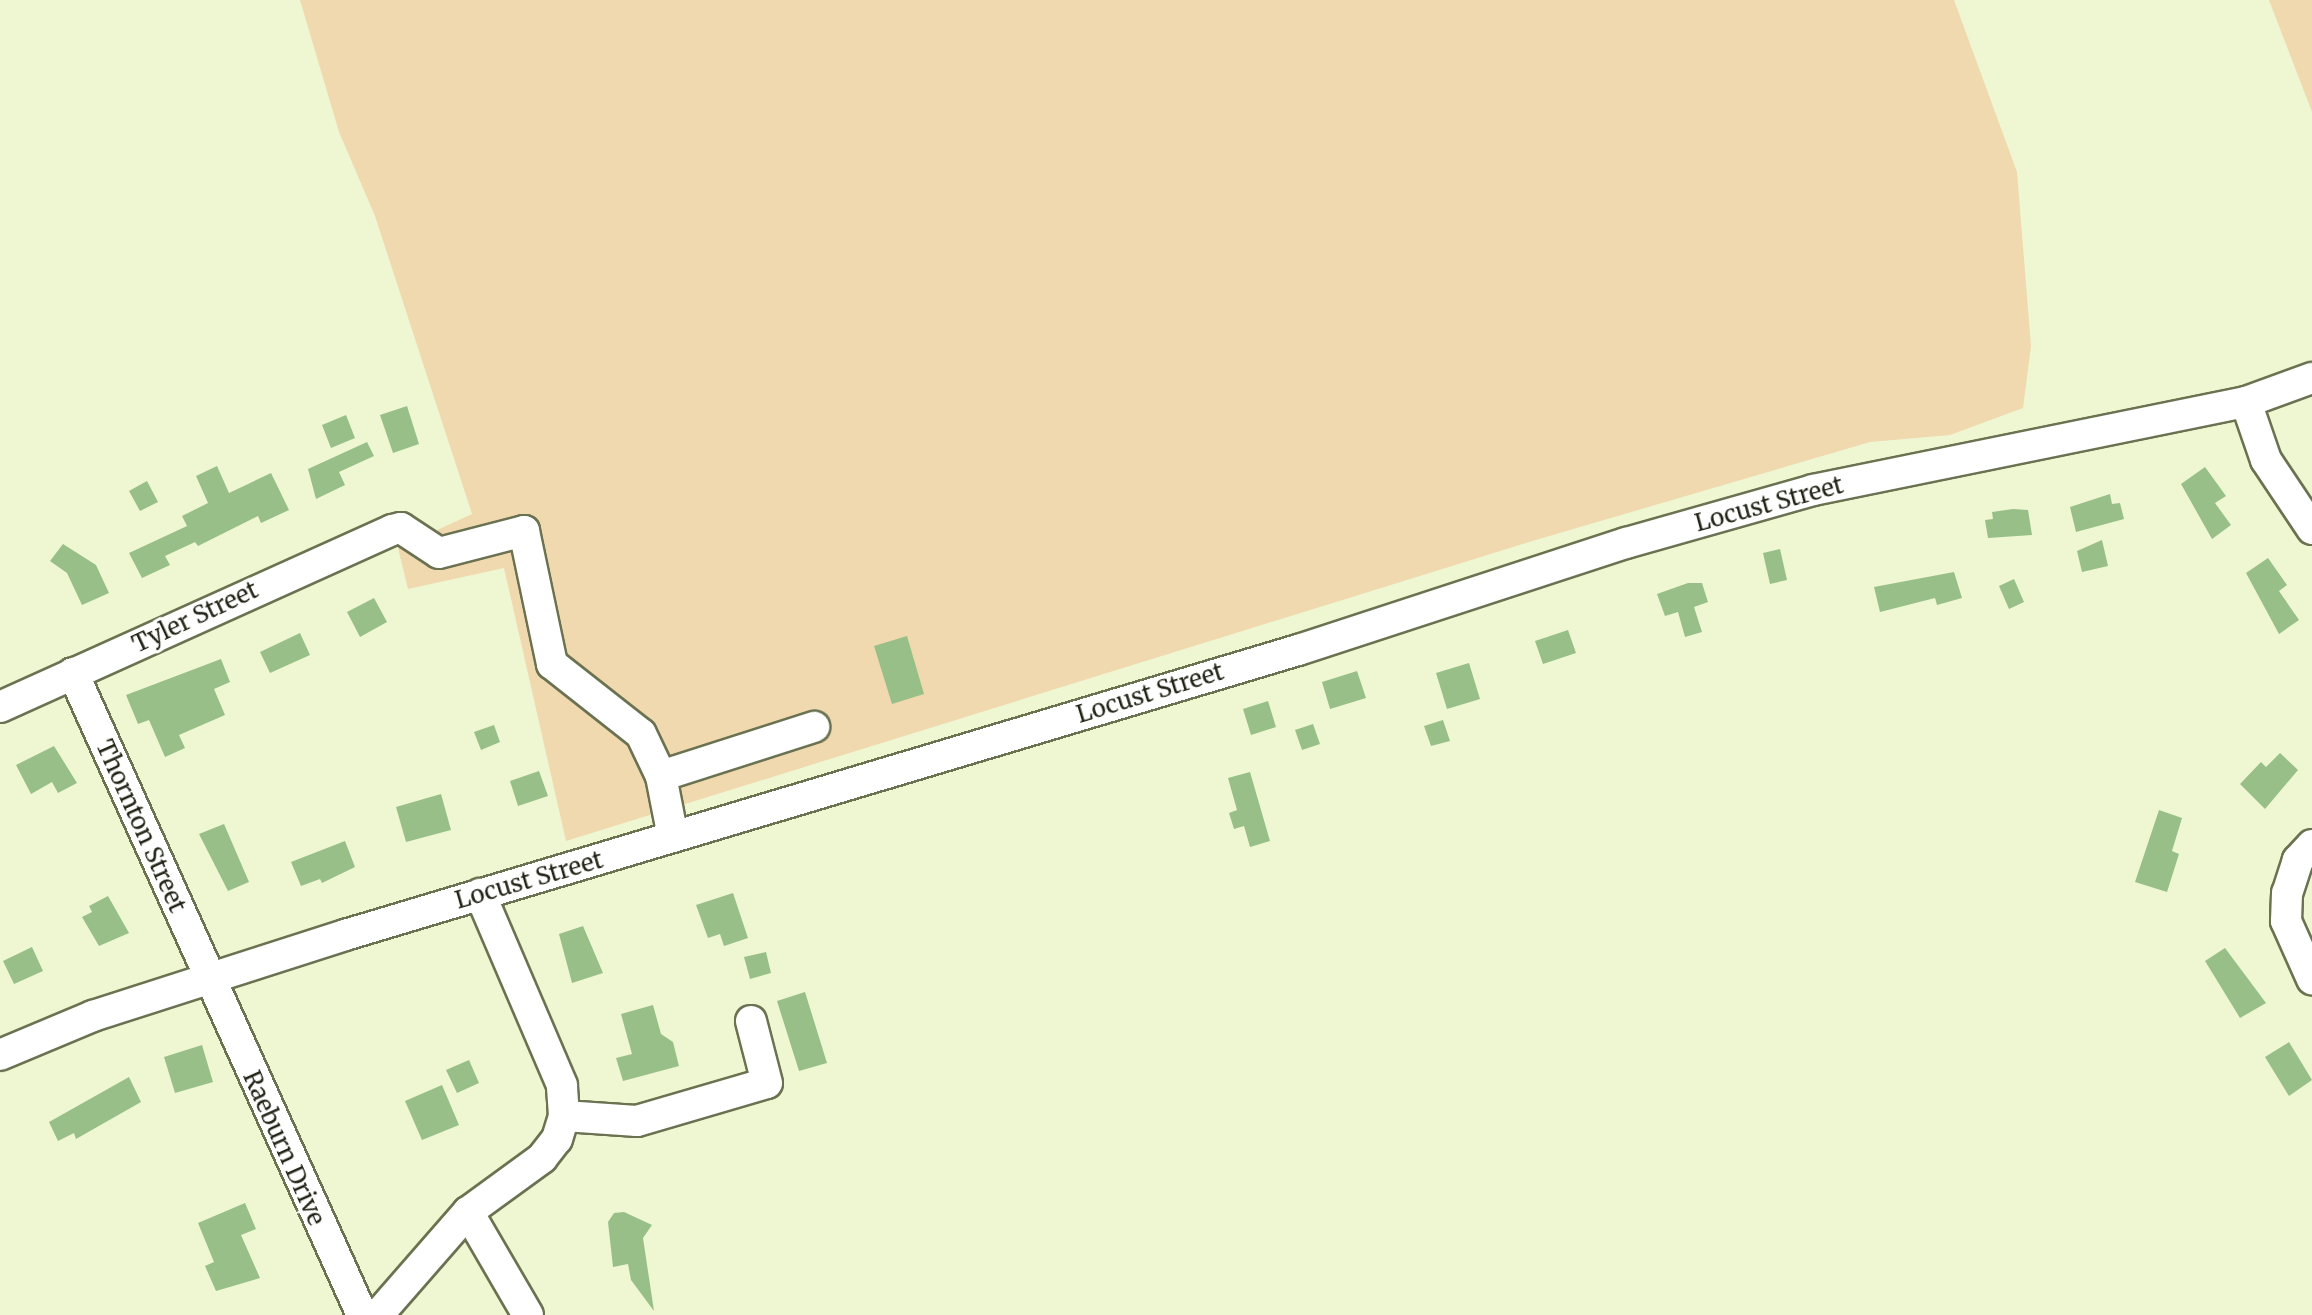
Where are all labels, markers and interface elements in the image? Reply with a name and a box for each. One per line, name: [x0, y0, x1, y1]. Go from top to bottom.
street label: Locust Street: [1692, 470, 1846, 538]
street label: Tyler Street: [128, 575, 262, 659]
street label: Locust Street: [1073, 657, 1227, 729]
street label: Thornton Street: [90, 735, 192, 917]
street label: Locust Street: [452, 845, 606, 915]
street label: Raeburn Drive: [237, 1066, 331, 1230]

